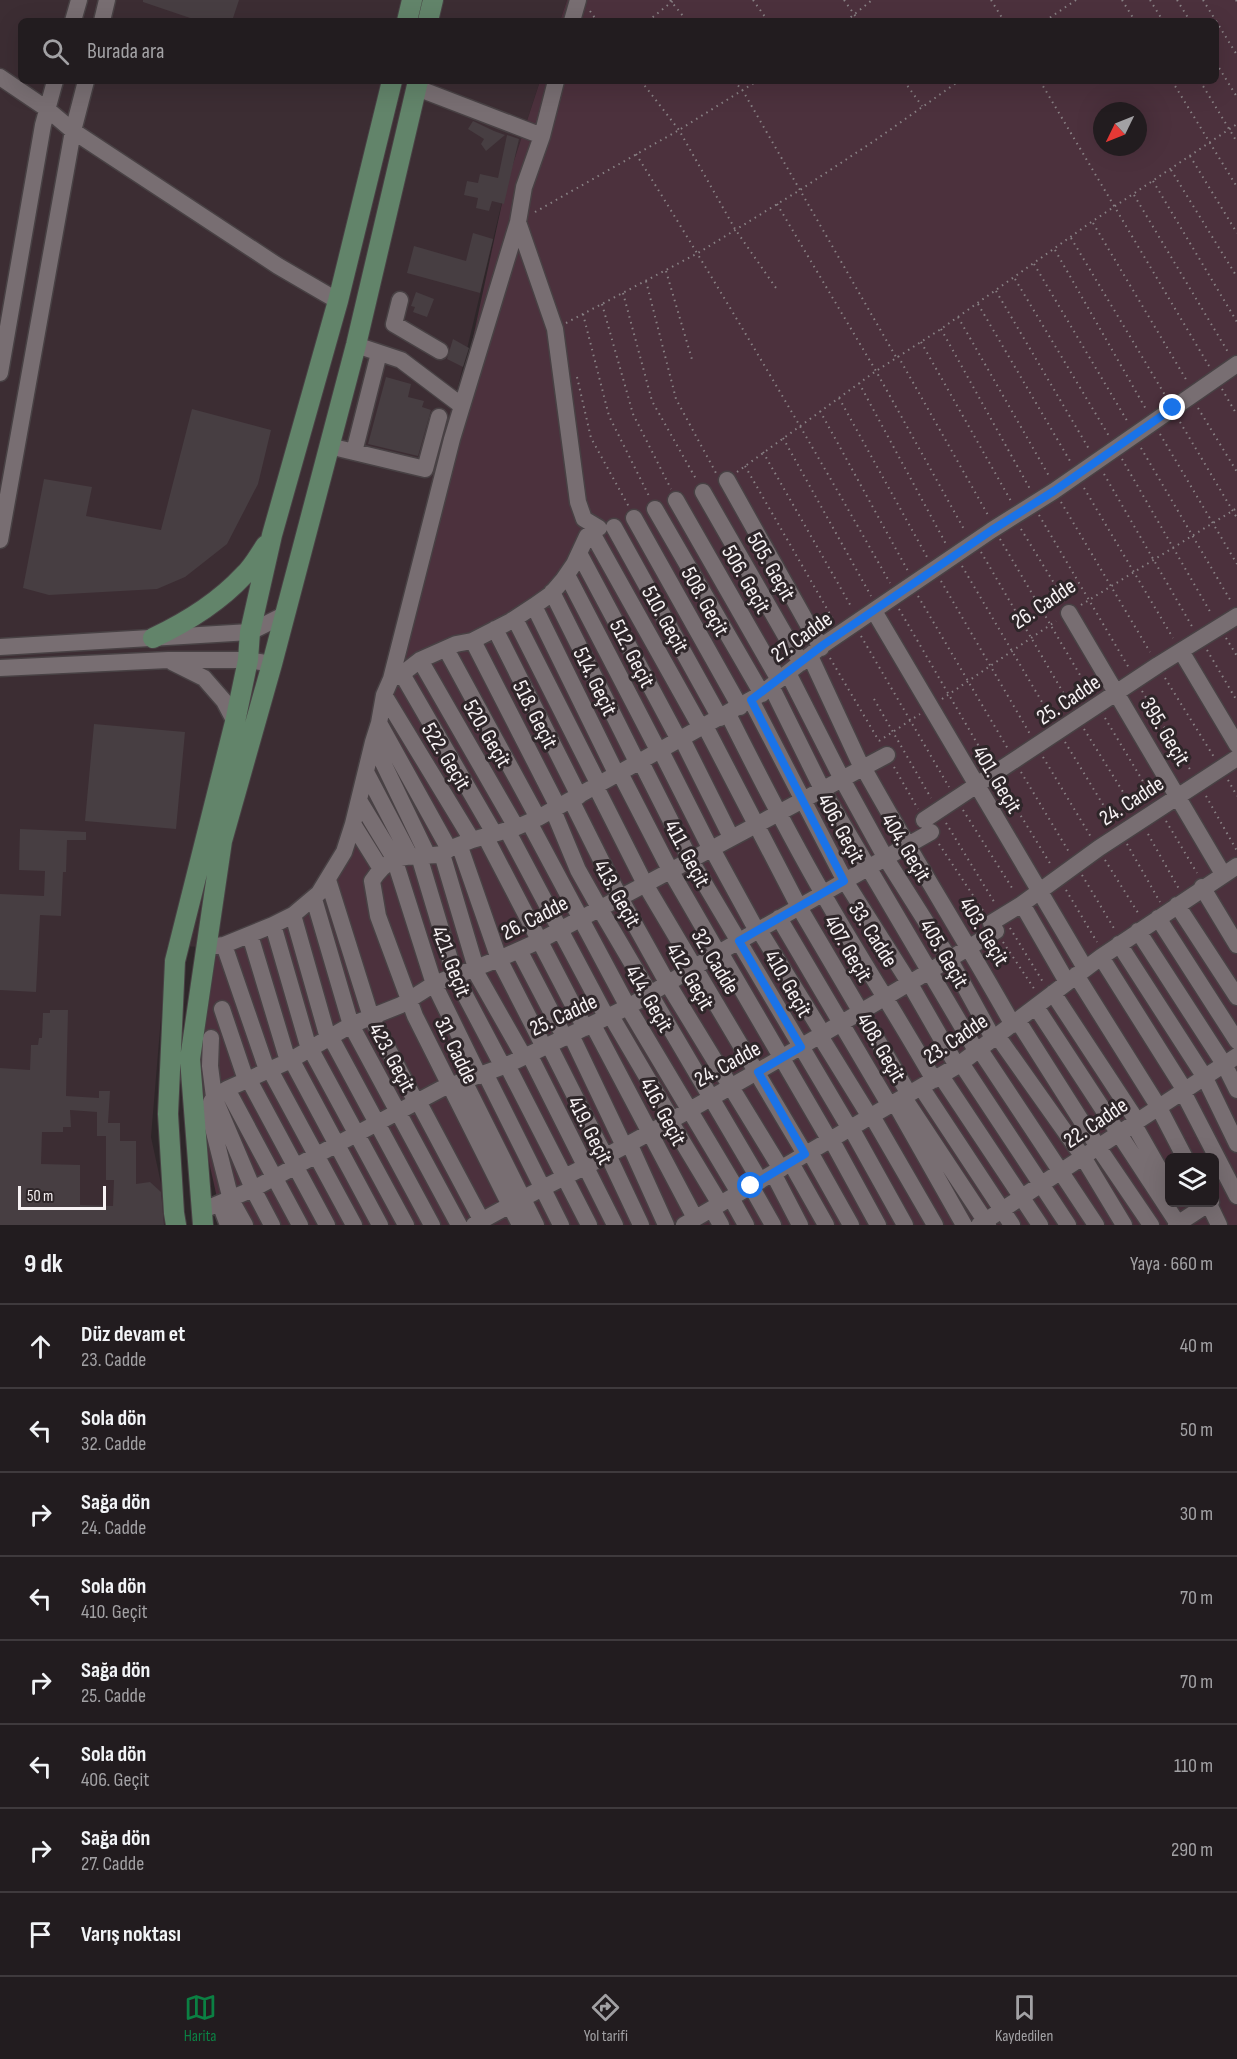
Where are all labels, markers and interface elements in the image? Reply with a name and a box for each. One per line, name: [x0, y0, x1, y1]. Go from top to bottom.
search box: [18, 18, 1219, 84]
icon: search: [39, 35, 72, 68]
text: Burada ara: [87, 38, 164, 65]
north arrow: [1093, 102, 1147, 156]
route end: [1159, 394, 1185, 420]
street label: 505. Geçit: [740, 528, 801, 606]
street label: 506. Geçit: [715, 541, 776, 619]
street label: 508. Geçit: [675, 562, 735, 641]
street label: 26. Cadde: [1007, 573, 1081, 636]
street label: 510. Geçit: [635, 581, 694, 658]
street label: 27. Cadde: [766, 606, 838, 669]
street label: 512. Geçit: [603, 615, 660, 693]
street label: 514. Geçit: [567, 643, 623, 721]
street label: 25. Cadde: [1032, 669, 1106, 731]
street label: 518. Geçit: [506, 676, 563, 754]
street label: 395. Geçit: [1134, 693, 1196, 771]
street label: 520. Geçit: [456, 695, 517, 773]
street label: 522. Geçit: [415, 718, 477, 796]
street label: 401. Geçit: [966, 741, 1028, 819]
street label: 24. Cadde: [1094, 770, 1169, 832]
street label: 406. Geçit: [811, 789, 870, 869]
street label: 404. Geçit: [875, 809, 937, 887]
street label: 411. Geçit: [658, 815, 716, 892]
street label: 413. Geçit: [587, 855, 646, 933]
street label: 26. Cadde: [497, 890, 573, 947]
street label: 403. Geçit: [953, 893, 1015, 971]
street label: 33. Cadde: [842, 897, 903, 973]
street label: 407. Geçit: [818, 910, 878, 987]
street label: 405. Geçit: [913, 915, 974, 993]
street label: 421. Geçit: [425, 922, 477, 1001]
street label: 32. Cadde: [685, 924, 745, 1000]
street label: 412. Geçit: [660, 938, 720, 1016]
street label: 410. Geçit: [758, 945, 818, 1022]
street label: 414. Geçit: [619, 960, 679, 1037]
street label: 25. Cadde: [526, 988, 602, 1043]
street label: 408. Geçit: [850, 1008, 911, 1088]
street label: 23. Cadde: [918, 1008, 993, 1071]
street label: 31. Cadde: [428, 1013, 483, 1089]
street label: 423. Geçit: [362, 1018, 421, 1097]
street label: 24. Cadde: [690, 1035, 766, 1094]
street label: 416. Geçit: [634, 1073, 692, 1151]
street label: 419. Geçit: [561, 1092, 618, 1170]
street label: 22. Cadde: [1059, 1092, 1133, 1155]
map controls: [1165, 1153, 1219, 1207]
button: layers: [1165, 1153, 1219, 1207]
route start: [737, 1172, 763, 1198]
scale bar: [18, 1183, 106, 1210]
text: 50 m: [27, 1187, 53, 1206]
text: 9 dk: [24, 1249, 63, 1280]
text: Yaya · 660 m: [1130, 1252, 1213, 1276]
text: Düz devam et: [81, 1321, 185, 1348]
icon: ahead: [24, 1330, 57, 1363]
text: 40 m: [1180, 1334, 1213, 1358]
text: 23. Cadde: [81, 1348, 146, 1372]
text: Sola dön: [81, 1405, 146, 1432]
icon: left: [24, 1414, 57, 1447]
text: 50 m: [1180, 1418, 1213, 1442]
text: 32. Cadde: [81, 1432, 146, 1456]
text: Sağa dön: [81, 1489, 150, 1516]
icon: right: [24, 1498, 57, 1531]
text: 30 m: [1180, 1502, 1213, 1526]
text: 24. Cadde: [81, 1516, 146, 1540]
text: Sola dön: [81, 1573, 146, 1600]
icon: left: [24, 1582, 57, 1615]
text: 70 m: [1180, 1586, 1213, 1610]
text: 410. Geçit: [81, 1600, 148, 1624]
text: Sağa dön: [81, 1657, 150, 1684]
icon: right: [24, 1666, 57, 1699]
text: 70 m: [1180, 1670, 1213, 1694]
text: 25. Cadde: [81, 1684, 146, 1708]
text: Sola dön: [81, 1741, 146, 1768]
icon: left: [24, 1750, 57, 1783]
text: 110 m: [1174, 1754, 1213, 1778]
text: 406. Geçit: [81, 1768, 149, 1792]
text: Sağa dön: [81, 1825, 150, 1852]
icon: right: [24, 1834, 57, 1867]
text: 290 m: [1171, 1838, 1213, 1862]
text: 27. Cadde: [81, 1852, 144, 1876]
icon: arrive: [24, 1918, 57, 1951]
text: Varış noktası: [81, 1921, 181, 1948]
tab: Harita: [184, 1991, 217, 2046]
tab: Yol tarifi: [584, 1991, 628, 2046]
tab: Kaydedilen: [995, 1991, 1053, 2046]

